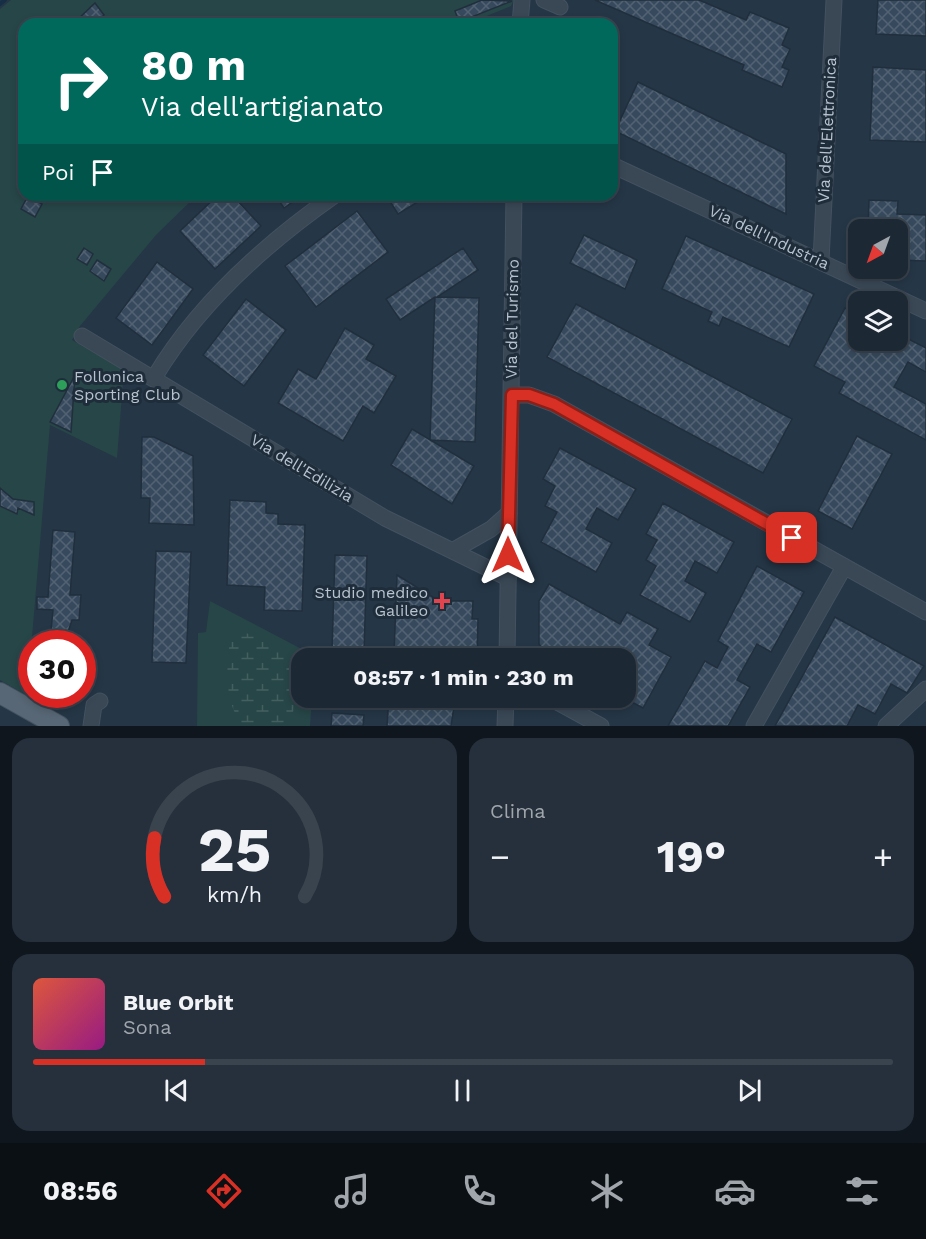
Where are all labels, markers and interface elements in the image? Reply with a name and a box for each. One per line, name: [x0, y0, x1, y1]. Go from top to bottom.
text: 80 m: [141, 41, 246, 90]
icon: right: [42, 42, 120, 120]
street label: Via dell'Elettronica: [814, 57, 840, 203]
text: Via dell'artigianato: [141, 91, 384, 123]
icon: arrive: [86, 156, 119, 189]
text: Poi: [42, 160, 74, 185]
street label: Via dell'Industria: [706, 201, 832, 273]
north arrow: [848, 219, 908, 279]
map controls: [848, 219, 908, 351]
street label: Via del Turismo: [501, 259, 523, 379]
button: layers: [848, 291, 908, 351]
place label: Follonica Sporting Club: [74, 367, 180, 404]
marker: Follonica Sporting Club: [55, 378, 69, 392]
street label: Via dell'Edilizia: [247, 430, 357, 506]
pin: [766, 512, 817, 563]
icon: arrive: [775, 521, 808, 554]
position arrow: [476, 523, 540, 587]
place label: Studio medico Galileo: [314, 583, 428, 620]
marker: Studio medico Galileo: [433, 592, 451, 610]
speed limit sign: 30: [18, 630, 96, 708]
text: 08:57 · 1 min · 230 m: [353, 665, 574, 690]
text: Clima: [490, 799, 546, 823]
text: 25: [198, 813, 271, 886]
text: 19°: [657, 830, 726, 883]
text: −: [490, 837, 510, 876]
text: +: [873, 837, 893, 876]
text: km/h: [207, 882, 262, 907]
text: Blue Orbit: [123, 990, 233, 1015]
text: Sona: [123, 1015, 172, 1039]
icon: previous: [160, 1074, 193, 1107]
icon: pause: [446, 1074, 479, 1107]
icon: next: [733, 1074, 766, 1107]
icon: directions: [203, 1170, 245, 1212]
icon: music: [331, 1170, 373, 1212]
icon: phone: [458, 1170, 500, 1212]
icon: climate: [586, 1170, 628, 1212]
icon: car: [714, 1170, 756, 1212]
icon: filters: [841, 1170, 883, 1212]
text: 08:56: [43, 1175, 118, 1207]

